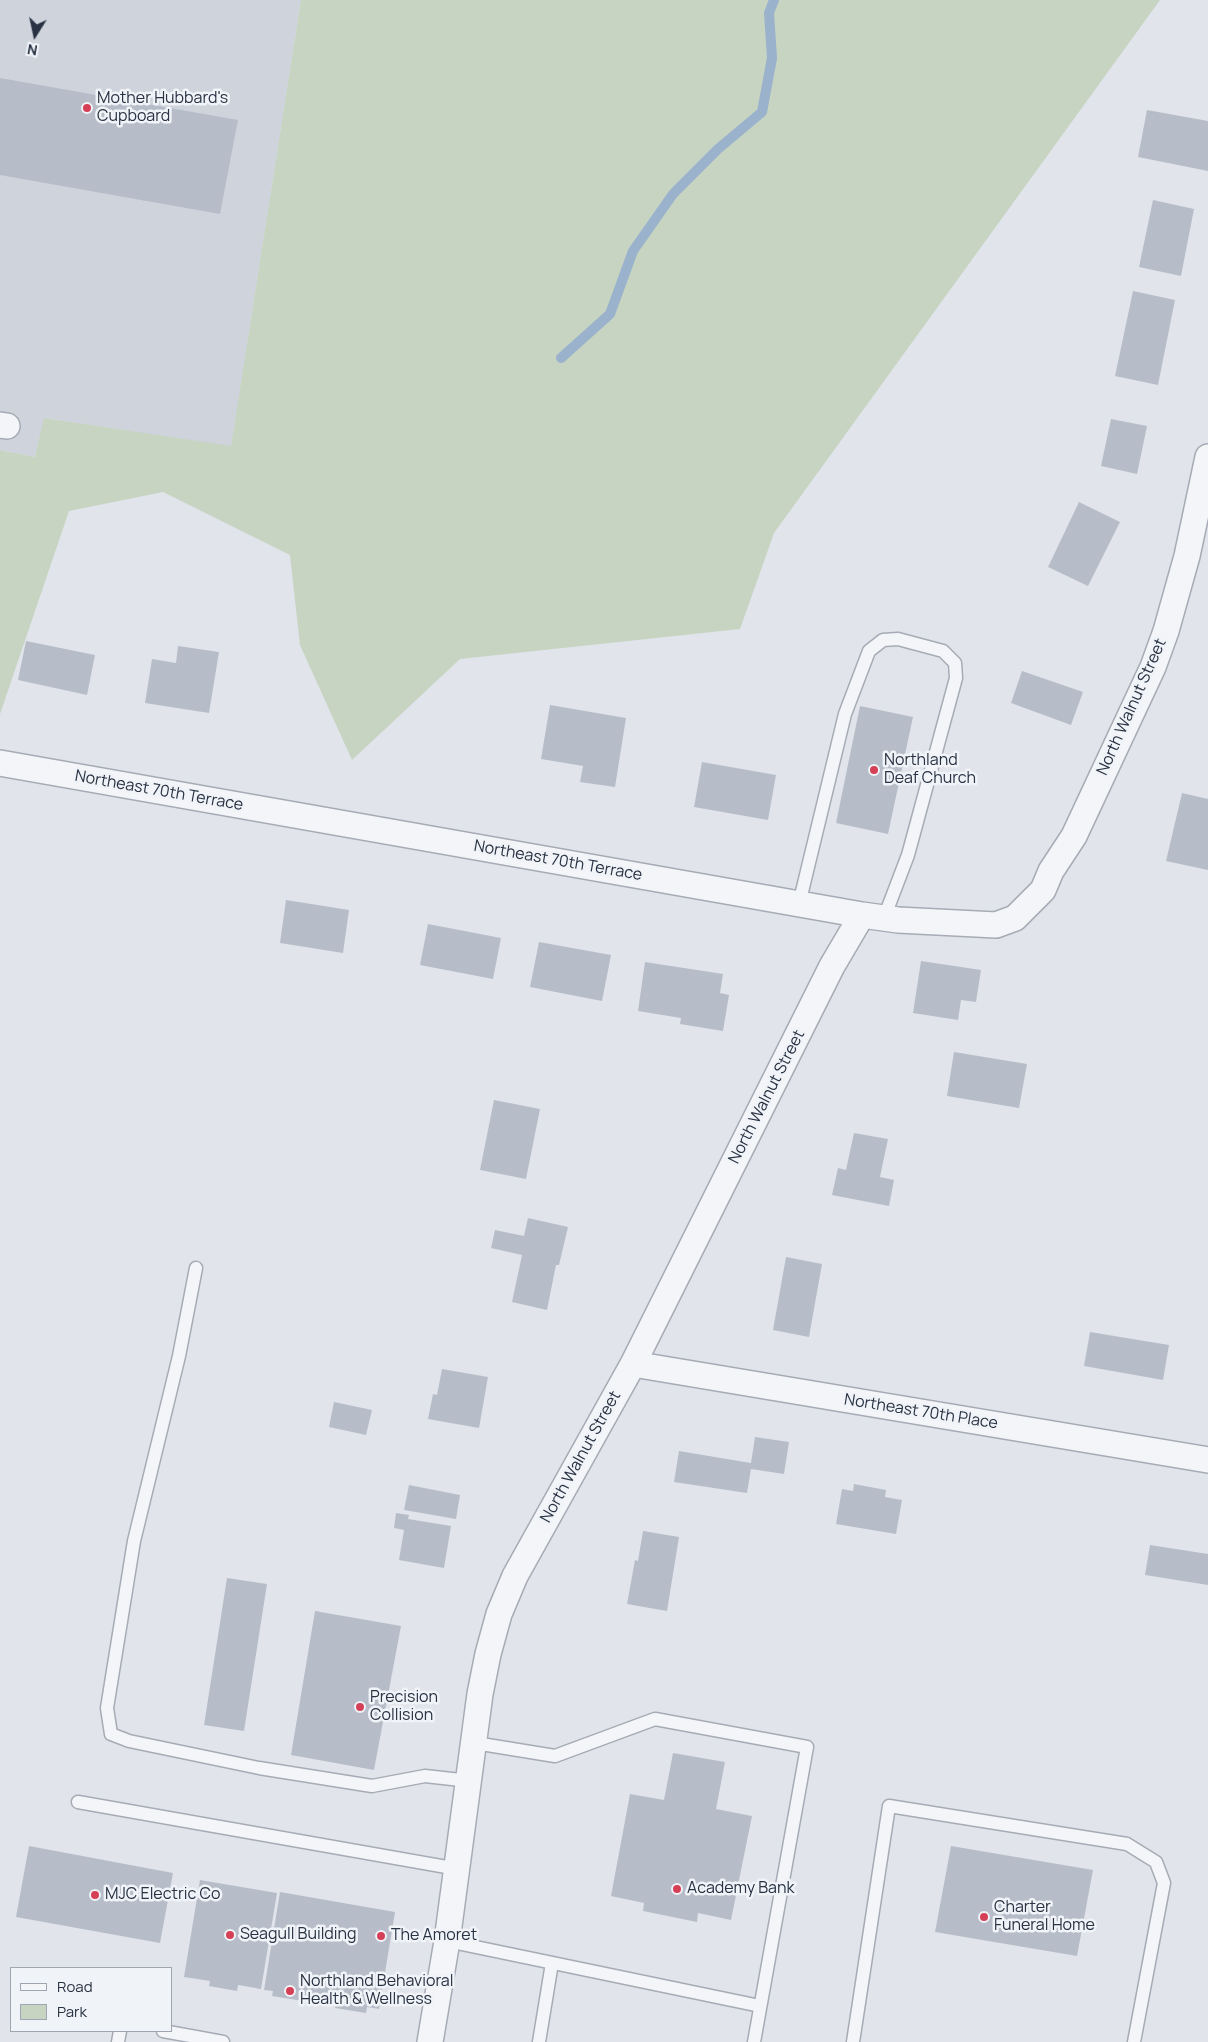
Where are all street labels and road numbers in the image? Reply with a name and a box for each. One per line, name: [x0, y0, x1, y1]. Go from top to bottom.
street label: North Walnut Street: [1093, 636, 1171, 778]
street label: Northeast 70th Terrace: [73, 767, 245, 815]
street label: Northeast 70th Terrace: [472, 837, 644, 885]
street label: North Walnut Street: [725, 1027, 809, 1167]
street label: North Walnut Street: [537, 1388, 625, 1526]
street label: Northeast 70th Place: [843, 1390, 999, 1434]

